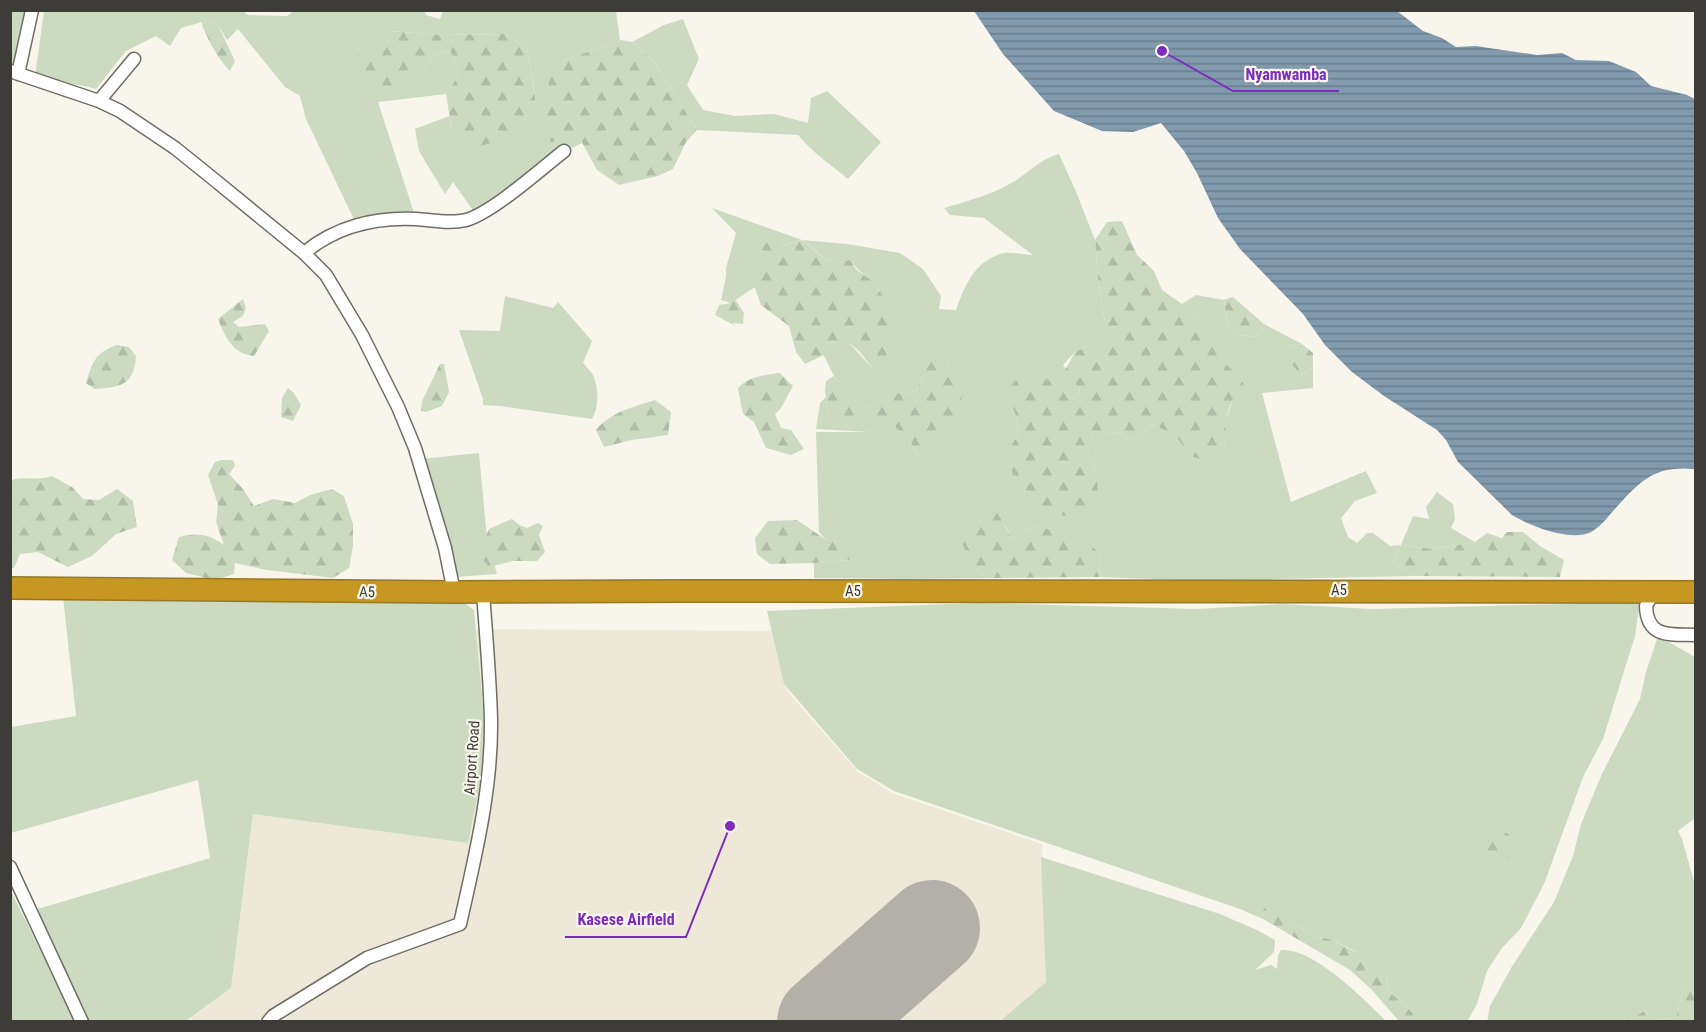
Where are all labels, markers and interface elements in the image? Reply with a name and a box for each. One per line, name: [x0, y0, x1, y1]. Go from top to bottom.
callout: Nyamwamba: [1233, 57, 1339, 91]
text: Nyamwamba: [1245, 65, 1327, 84]
street label: A5: [1331, 581, 1347, 599]
street label: A5: [845, 582, 861, 600]
street label: A5: [359, 583, 375, 601]
street label: Airport Road: [460, 720, 484, 796]
callout: Kasese Airfield: [565, 903, 686, 937]
text: Kasese Airfield: [577, 910, 675, 929]

